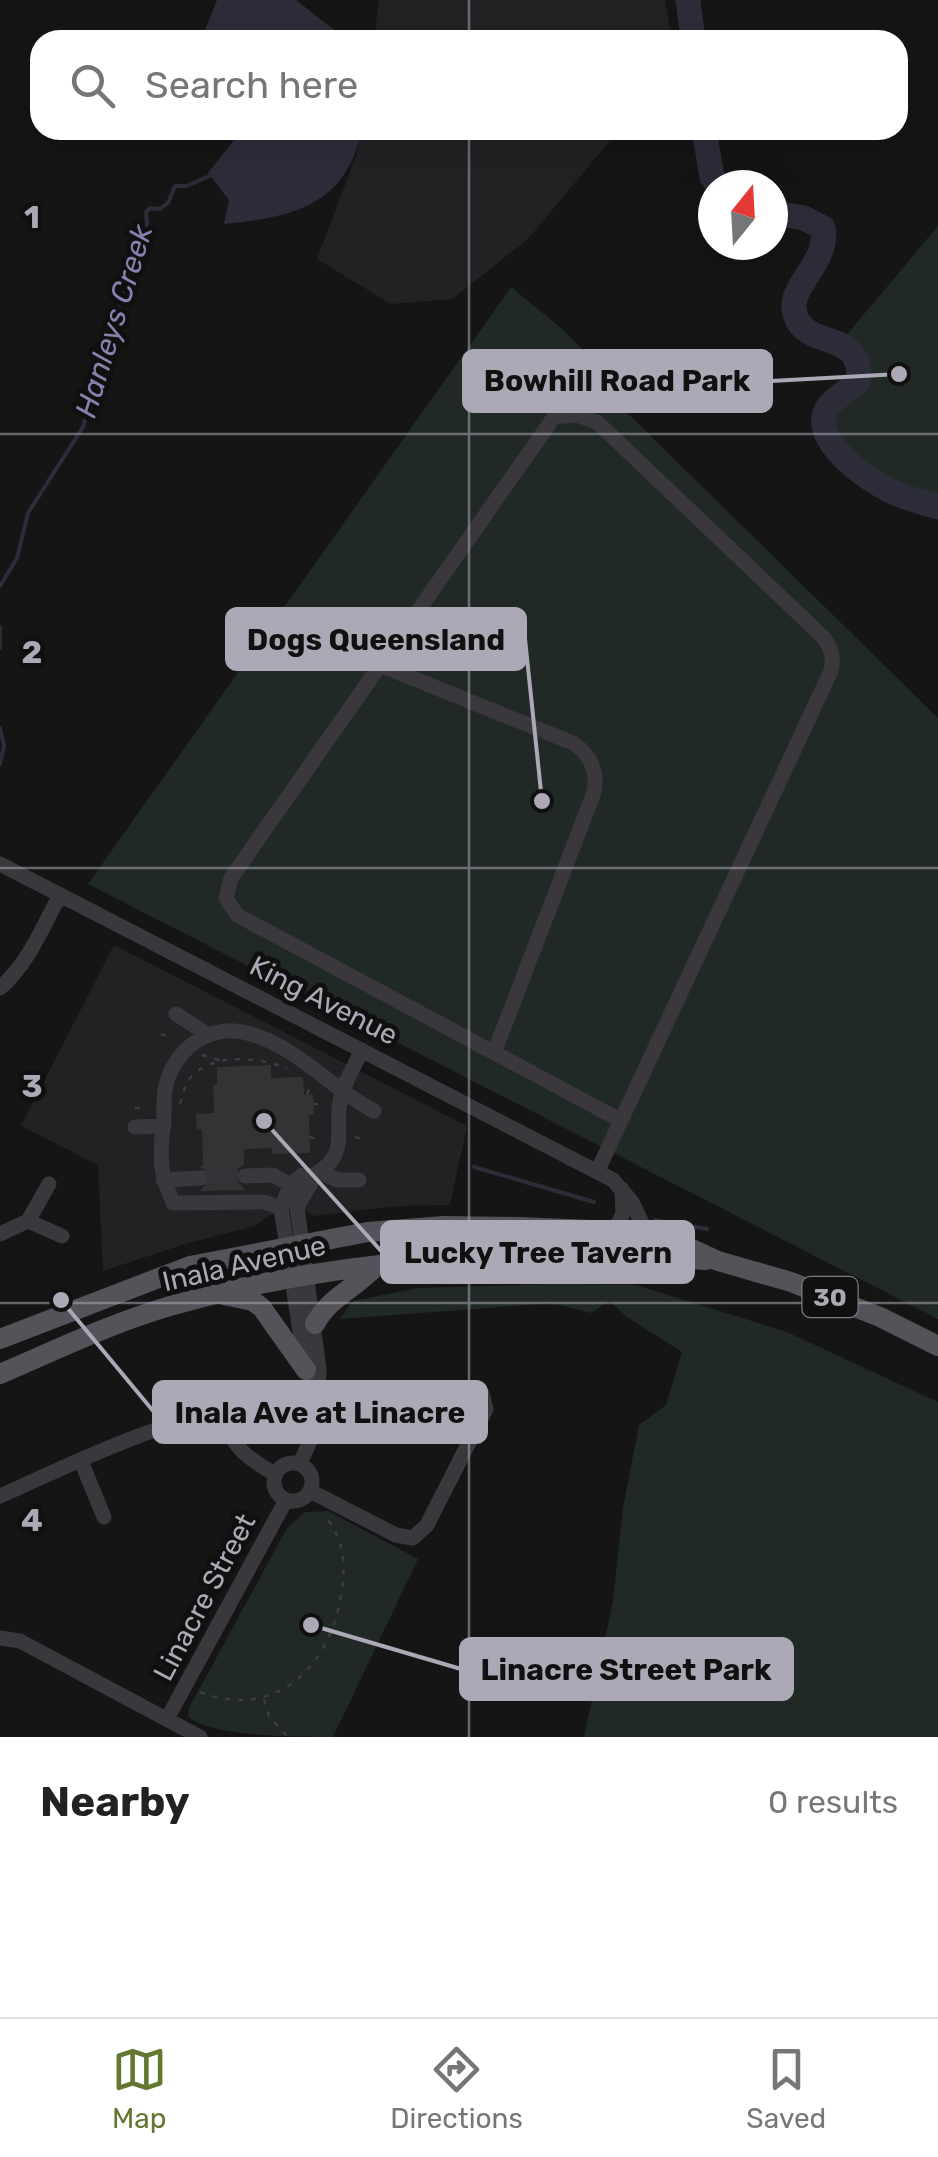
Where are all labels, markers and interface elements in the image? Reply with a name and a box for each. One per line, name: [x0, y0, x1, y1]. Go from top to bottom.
search box: [30, 30, 908, 140]
icon: search: [65, 58, 120, 113]
text: Search here: [145, 62, 358, 108]
north arrow: [698, 170, 788, 260]
text: 1: [24, 198, 40, 236]
water label: Hanleys Creek: [68, 220, 161, 422]
callout: Bowhill Road Park: [464, 351, 771, 411]
text: Bowhill Road Park: [484, 363, 751, 399]
callout: Dogs Queensland: [227, 609, 525, 669]
text: Dogs Queensland: [247, 622, 505, 658]
text: 2: [22, 633, 42, 671]
street label: King Avenue: [244, 949, 403, 1052]
text: 3: [21, 1067, 43, 1105]
callout: Lucky Tree Tavern: [382, 1222, 693, 1282]
street label: Inala Avenue: [159, 1229, 329, 1298]
text: Lucky Tree Tavern: [404, 1235, 672, 1271]
road number: 30: [802, 1277, 858, 1317]
callout: Inala Ave at Linacre: [154, 1382, 486, 1442]
text: Inala Ave at Linacre: [175, 1395, 465, 1431]
text: 4: [21, 1501, 43, 1539]
street label: Linacre Street: [147, 1508, 262, 1686]
callout: Linacre Street Park: [461, 1639, 792, 1699]
text: Linacre Street Park: [480, 1652, 772, 1688]
text: Nearby: [40, 1777, 190, 1827]
text: 0 results: [768, 1783, 898, 1821]
tab: Map: [112, 2042, 167, 2135]
tab: Directions: [390, 2042, 523, 2135]
tab: Saved: [746, 2042, 826, 2135]

